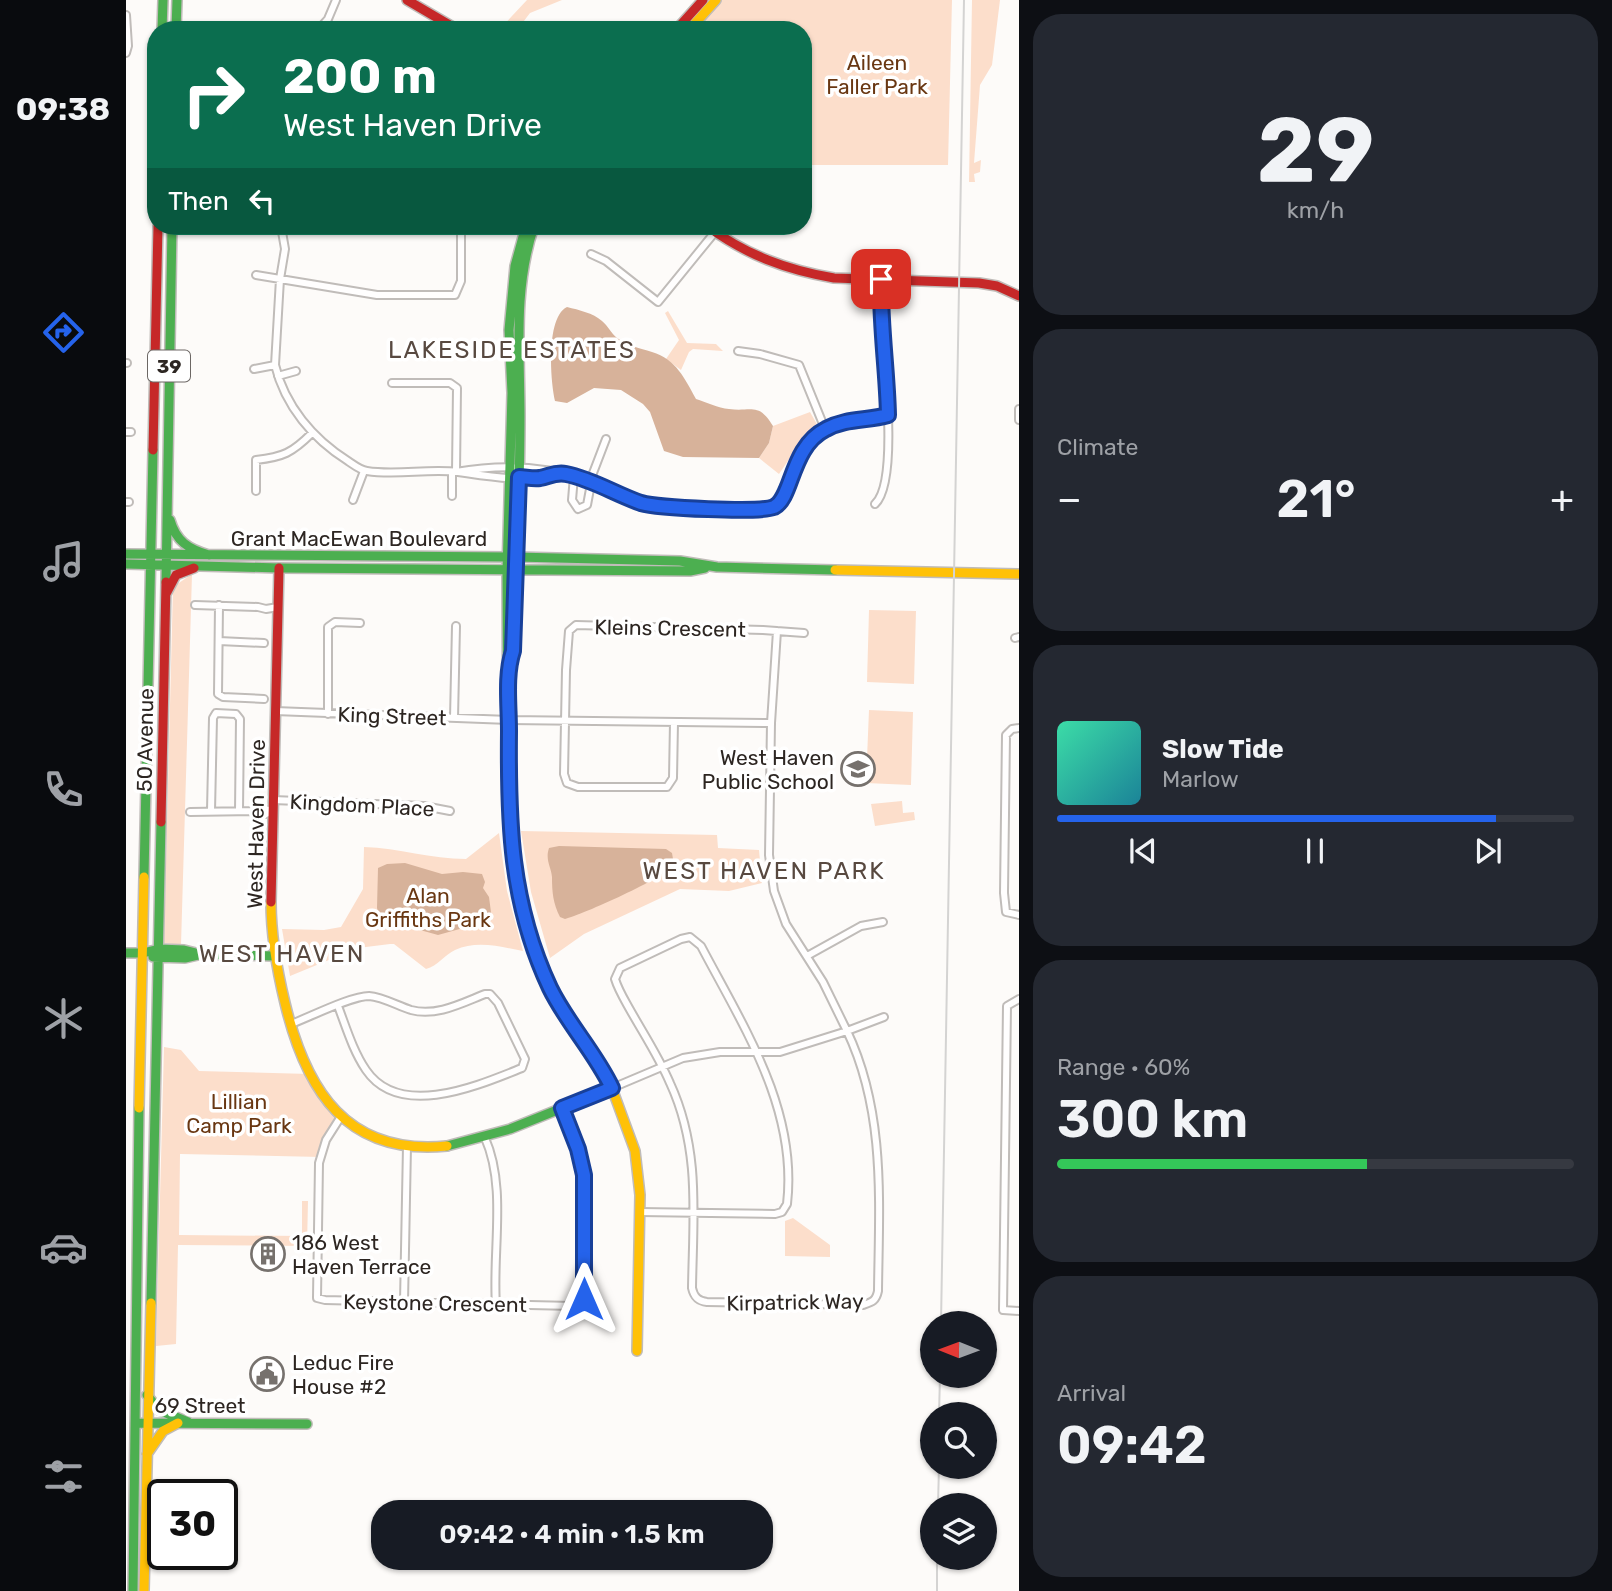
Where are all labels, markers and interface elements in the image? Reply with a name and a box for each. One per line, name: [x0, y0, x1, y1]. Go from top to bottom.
text: 200 m: [283, 47, 437, 105]
icon: right: [168, 49, 259, 140]
park label: Aileen Faller Park: [826, 50, 928, 99]
text: 09:38: [16, 90, 110, 128]
text: 29: [1257, 96, 1374, 204]
text: West Haven Drive: [283, 106, 542, 144]
icon: left: [243, 182, 281, 220]
text: Then: [168, 186, 229, 217]
text: km/h: [1287, 196, 1344, 224]
pin: [851, 249, 911, 309]
icon: arrive: [862, 260, 900, 298]
icon: directions: [39, 308, 88, 357]
district label: LAKESIDE ESTATES: [388, 336, 636, 364]
road number: 39: [148, 350, 190, 382]
text: Climate: [1057, 433, 1138, 461]
text: 21°: [1277, 468, 1355, 530]
text: −: [1057, 476, 1082, 522]
text: +: [1550, 476, 1574, 522]
street label: Grant MacEwan Boulevard: [231, 526, 487, 551]
icon: music: [39, 537, 88, 586]
street label: Kleins Crescent: [594, 614, 746, 642]
street label: 50 Avenue: [132, 688, 158, 792]
street label: King Street: [337, 702, 447, 730]
text: Slow Tide: [1162, 734, 1284, 765]
street label: West Haven Drive: [242, 739, 270, 909]
place label: West Haven Public School: [702, 745, 834, 794]
school or university icon: West Haven Public School: [839, 750, 877, 788]
icon: phone: [39, 765, 88, 814]
text: Marlow: [1162, 765, 1239, 793]
street label: Kingdom Place: [289, 789, 435, 821]
icon: previous: [1124, 832, 1162, 870]
icon: pause: [1296, 832, 1334, 870]
icon: next: [1469, 832, 1507, 870]
district label: WEST HAVEN PARK: [642, 857, 886, 885]
park label: Alan Griffiths Park: [365, 883, 491, 932]
district label: WEST HAVEN: [199, 940, 365, 968]
icon: climate: [39, 994, 88, 1043]
text: Range · 60%: [1057, 1053, 1190, 1081]
text: 300 km: [1057, 1088, 1248, 1150]
park label: Lillian Camp Park: [186, 1089, 292, 1138]
icon: car: [39, 1223, 88, 1272]
place label: 186 West Haven Terrace: [292, 1230, 431, 1279]
building icon: 186 West Haven Terrace: [249, 1235, 287, 1273]
position arrow: [547, 1262, 621, 1336]
street label: Kirpatrick Way: [726, 1288, 864, 1316]
street label: Keystone Crescent: [343, 1289, 527, 1317]
north arrow: [920, 1311, 998, 1388]
map controls: [920, 1311, 997, 1570]
place label: Leduc Fire House #2: [292, 1350, 394, 1399]
public building icon: Leduc Fire House #2: [248, 1355, 286, 1393]
text: Arrival: [1057, 1379, 1126, 1407]
street label: 69 Street: [155, 1393, 245, 1418]
button: search: [920, 1402, 997, 1479]
text: 09:42: [1057, 1414, 1207, 1476]
icon: filters: [39, 1452, 88, 1501]
speed limit sign: 30: [147, 1479, 238, 1570]
button: layers: [920, 1493, 997, 1570]
text: 09:42 · 4 min · 1.5 km: [439, 1519, 705, 1550]

